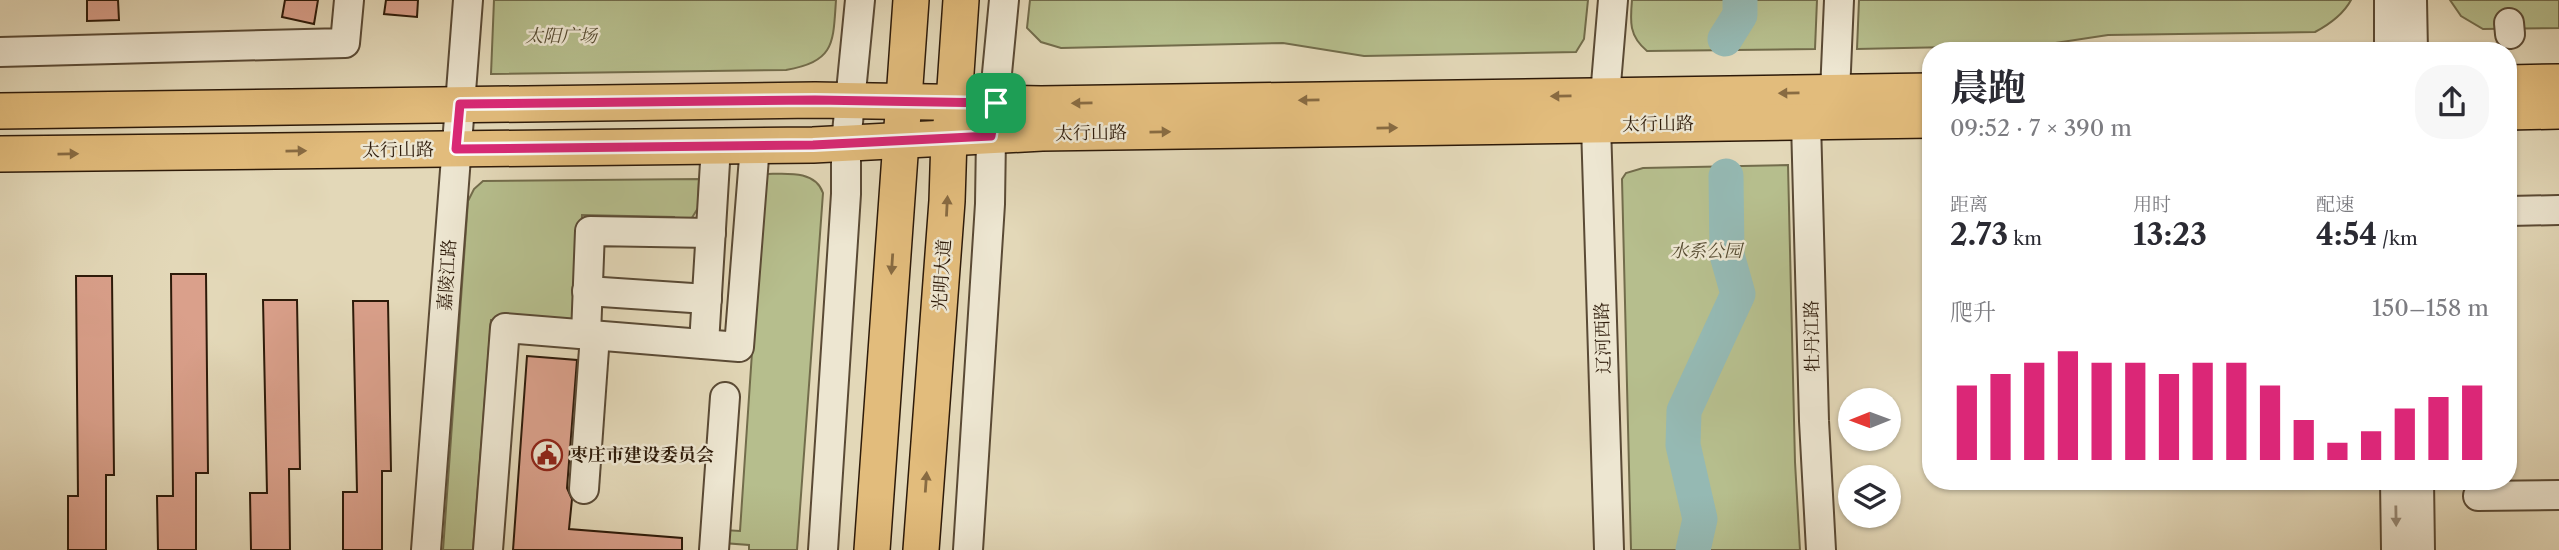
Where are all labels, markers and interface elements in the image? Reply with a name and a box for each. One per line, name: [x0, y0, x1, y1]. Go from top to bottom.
park label: 太阳广场: [525, 25, 599, 47]
text: 晨跑: [1950, 64, 2026, 111]
button: share: [2415, 65, 2489, 139]
pin: [966, 73, 1026, 133]
icon: arrive: [977, 84, 1015, 122]
one-way arrow: [1777, 87, 1799, 99]
one-way arrow: [1550, 91, 1572, 102]
one-way arrow: [1298, 94, 1320, 106]
one-way arrow: [1070, 97, 1092, 109]
street label: 太行山路: [1622, 112, 1694, 136]
text: 09:52 · 7 × 390 m: [1950, 114, 2132, 142]
street label: 太行山路: [1055, 121, 1127, 145]
one-way arrow: [1377, 122, 1399, 134]
one-way arrow: [1149, 126, 1171, 137]
street label: 太行山路: [362, 138, 434, 162]
one-way arrow: [285, 145, 307, 157]
one-way arrow: [57, 148, 79, 159]
text: 距离: [1950, 193, 1988, 216]
text: 用时: [2133, 193, 2171, 216]
text: 配速: [2316, 193, 2354, 216]
one-way arrow: [941, 195, 952, 217]
text: 2.73: [1950, 216, 2008, 253]
text: 13:23: [2133, 216, 2207, 253]
text: 4:54: [2316, 216, 2377, 253]
text: km: [2008, 227, 2042, 250]
text: /km: [2377, 227, 2418, 250]
street label: 嘉陵江路: [434, 238, 460, 312]
street label: 光明大道: [929, 238, 955, 312]
park label: 水系公园: [1670, 240, 1745, 262]
one-way arrow: [886, 253, 897, 275]
text: 150–158 m: [2372, 294, 2489, 322]
text: 爬升: [1950, 298, 1996, 326]
street label: 牡丹江路: [1800, 300, 1824, 372]
street label: 辽河西路: [1591, 302, 1615, 374]
north arrow: [1838, 388, 1900, 452]
map controls: [1838, 388, 1901, 528]
public building icon: 枣庄市建设委员会: [530, 438, 564, 472]
place label: 枣庄市建设委员会: [570, 444, 714, 466]
button: layers: [1838, 465, 1901, 528]
one-way arrow: [921, 471, 932, 493]
one-way arrow: [2390, 505, 2402, 527]

